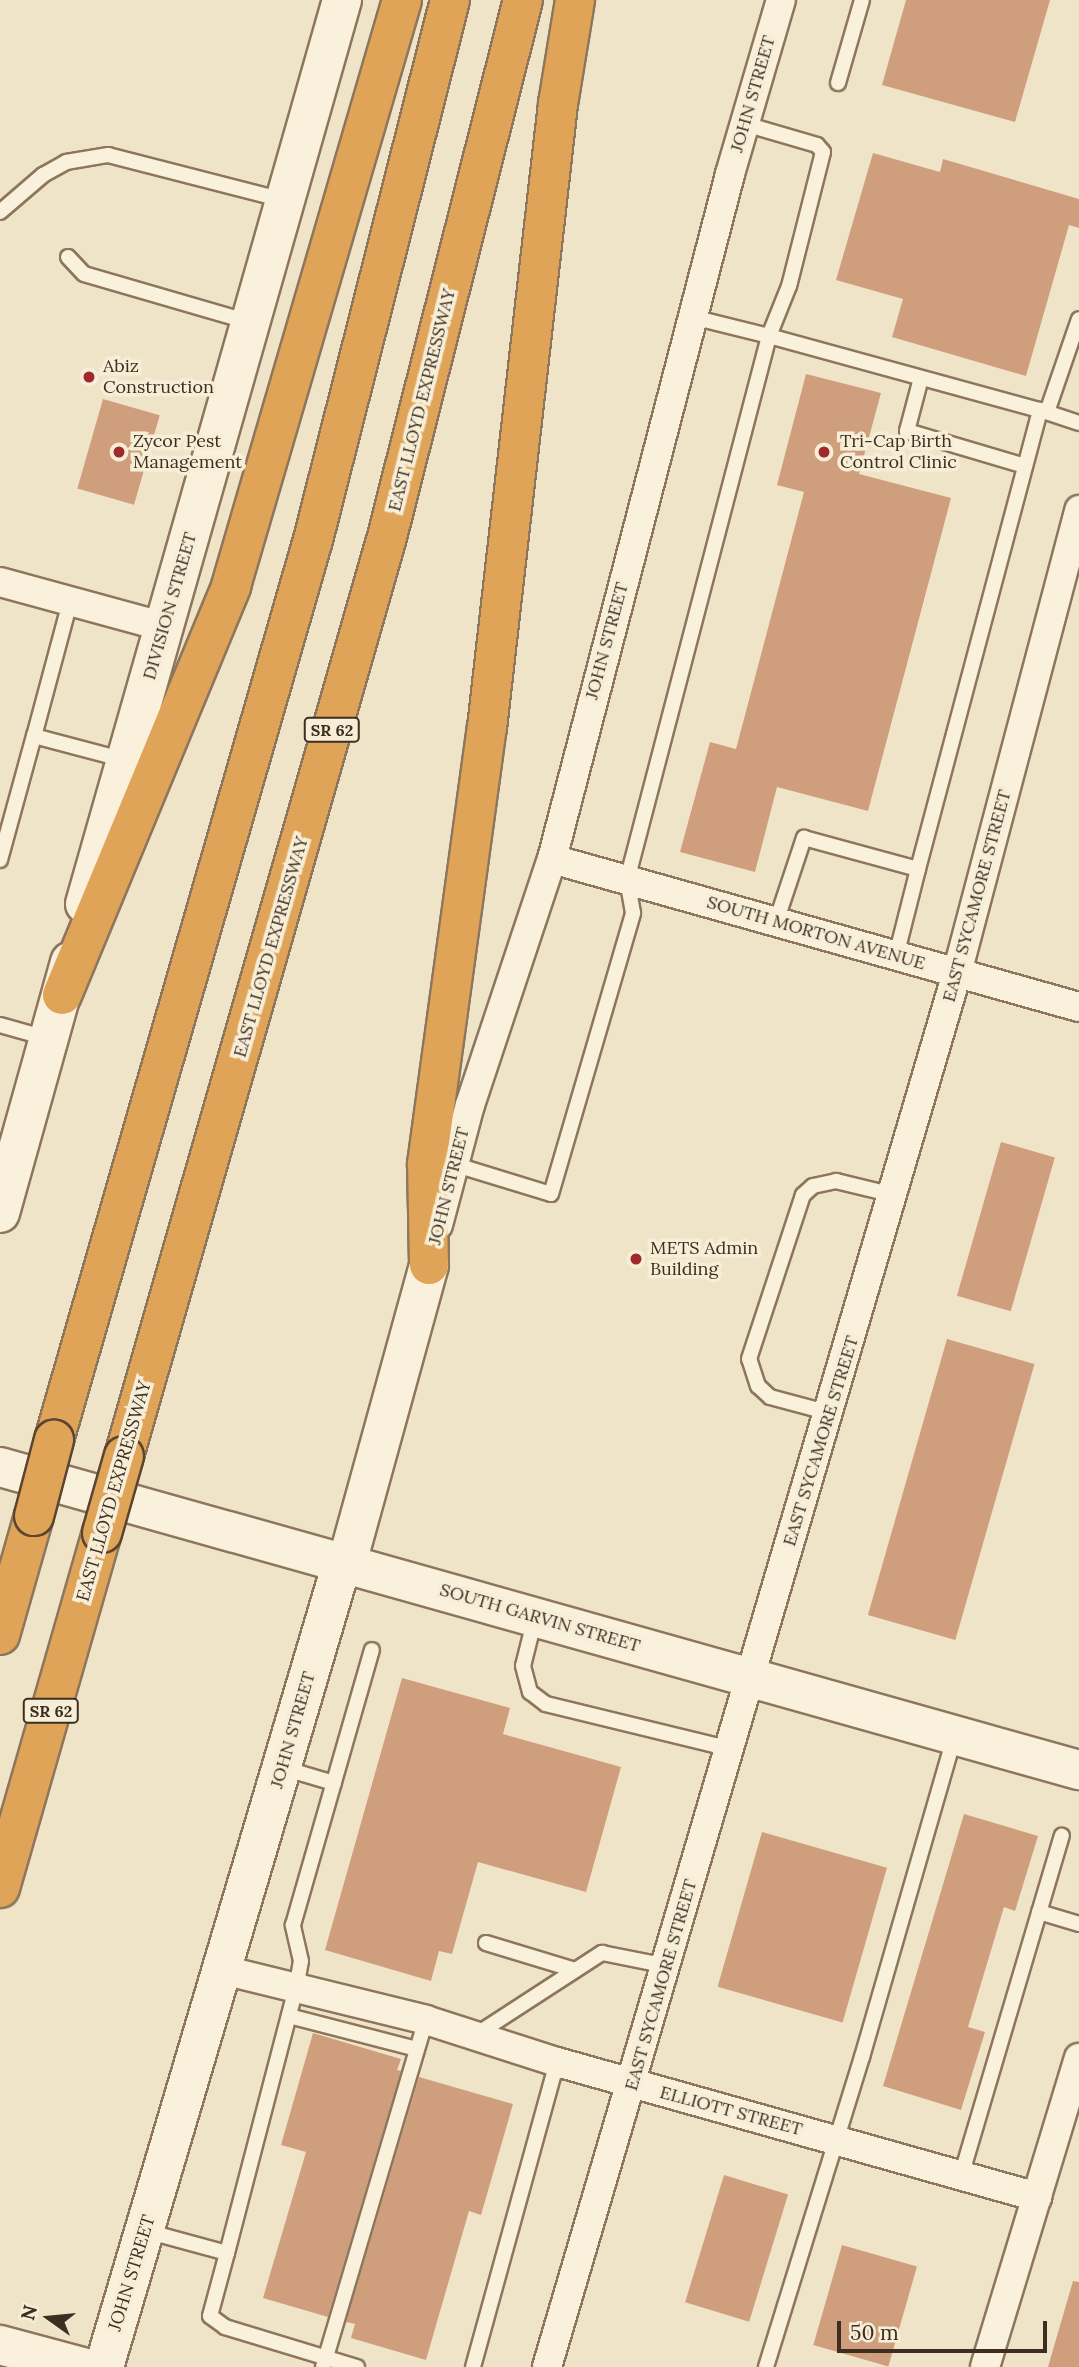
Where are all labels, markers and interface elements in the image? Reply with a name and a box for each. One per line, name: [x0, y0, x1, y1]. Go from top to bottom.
street label: JOHN STREET: [726, 33, 780, 155]
street label: EAST LLOYD EXPRESSWAY: [384, 286, 460, 514]
place label: Abiz Construction: [103, 356, 214, 398]
marker: Abiz Construction: [81, 369, 97, 385]
place label: Zycor Pest Management: [133, 431, 242, 474]
place label: Tri-Cap Birth Control Clinic: [840, 431, 957, 474]
marker: Tri-Cap Birth Control Clinic: [814, 442, 834, 462]
marker: Zycor Pest Management: [111, 444, 127, 460]
street label: DIVISION STREET: [139, 530, 201, 682]
street label: JOHN STREET: [581, 580, 633, 702]
road number: SR 62: [302, 718, 362, 743]
street label: EAST SYCAMORE STREET: [938, 788, 1016, 1004]
street label: EAST LLOYD EXPRESSWAY: [229, 834, 313, 1060]
street label: SOUTH MORTON AVENUE: [704, 891, 928, 975]
street label: JOHN STREET: [424, 1125, 474, 1247]
place label: METS Admin Building: [650, 1238, 758, 1280]
marker: METS Admin Building: [628, 1251, 644, 1267]
street label: EAST SYCAMORE STREET: [779, 1333, 863, 1549]
street label: EAST LLOYD EXPRESSWAY: [72, 1378, 156, 1604]
street label: SOUTH GARVIN STREET: [437, 1579, 643, 1657]
street label: JOHN STREET: [266, 1669, 320, 1791]
road number: SR 62: [21, 1698, 81, 1723]
street label: EAST SYCAMORE STREET: [620, 1877, 702, 2093]
street label: ELLIOTT STREET: [657, 2082, 805, 2140]
street label: JOHN STREET: [104, 2212, 160, 2334]
north arrow: [14, 2283, 84, 2353]
text: N: [15, 2302, 42, 2323]
scale bar: [841, 2308, 1051, 2352]
text: 50 m: [850, 2319, 899, 2346]

